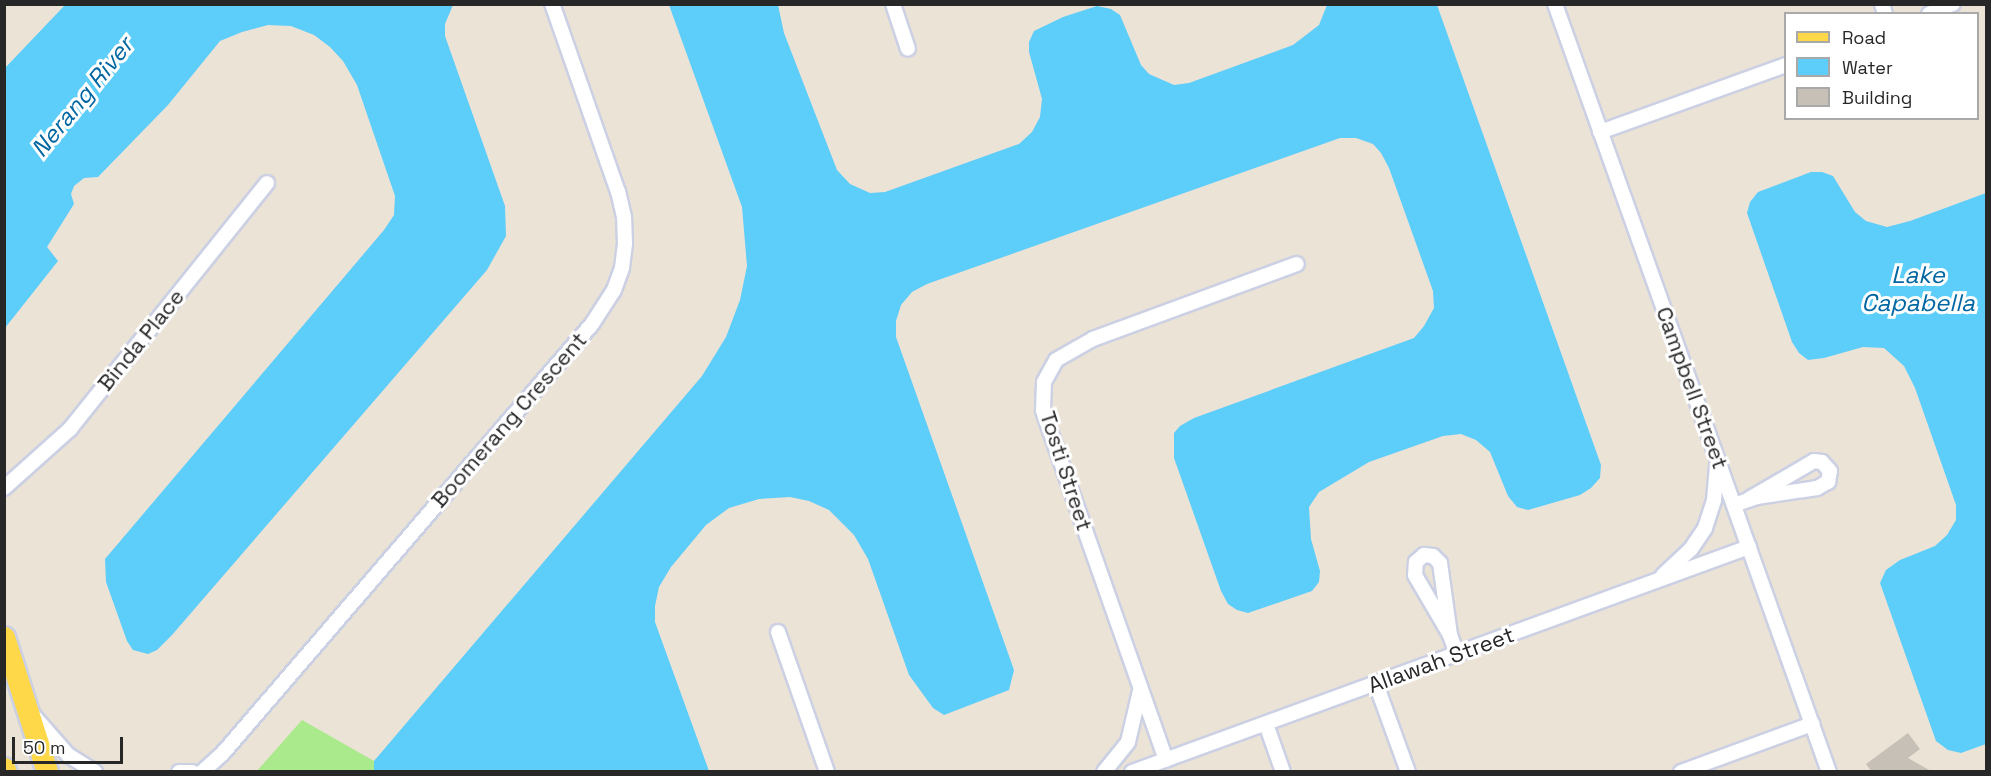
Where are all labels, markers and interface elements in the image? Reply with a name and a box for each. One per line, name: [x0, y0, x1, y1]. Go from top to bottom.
legend: [1784, 12, 1979, 120]
text: Road: [1842, 26, 1886, 49]
water label: Nerang River: [25, 31, 139, 163]
text: Water: [1842, 56, 1893, 79]
text: Building: [1842, 86, 1912, 109]
water label: Lake Capabella: [1861, 261, 1975, 317]
street label: Binda Place: [92, 284, 190, 396]
street label: Campbell Street: [1650, 303, 1734, 473]
street label: Boomerang Crescent: [426, 327, 592, 513]
street label: Tosti Street: [1034, 408, 1098, 534]
street label: Allawah Street: [1364, 621, 1518, 699]
scale bar: [15, 725, 126, 763]
text: 50 m: [23, 736, 65, 759]

